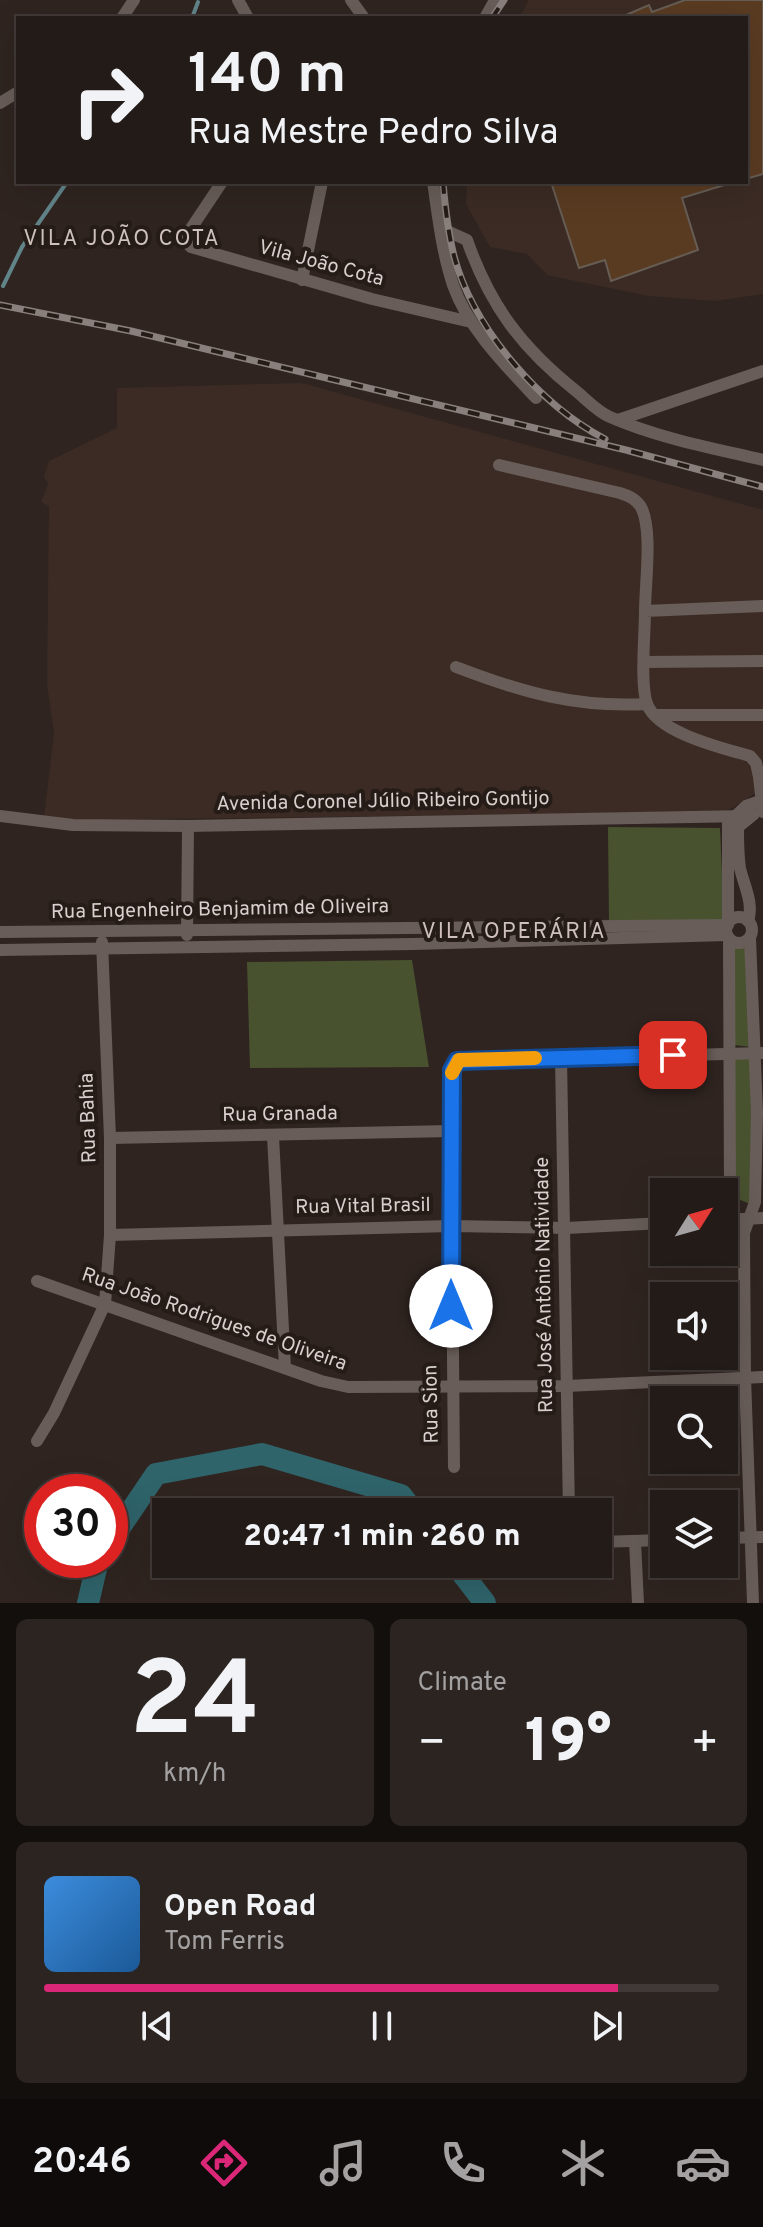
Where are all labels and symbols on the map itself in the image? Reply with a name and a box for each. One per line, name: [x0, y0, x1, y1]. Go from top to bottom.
district label: VILA JOÃO COTA: [23, 224, 221, 253]
street label: Vila João Cota: [255, 235, 387, 293]
street label: Avenida Coronel Júlio Ribeiro Gontijo: [216, 786, 550, 818]
street label: Rua Engenheiro Benjamim de Oliveira: [51, 894, 389, 926]
district label: VILA OPERÁRIA: [421, 917, 607, 946]
pin: [639, 1021, 707, 1089]
street label: Rua Bahia: [74, 1072, 104, 1164]
street label: Rua Granada: [222, 1101, 338, 1129]
street label: Rua José Antônio Natividade: [530, 1157, 560, 1413]
north arrow: [650, 1178, 738, 1266]
street label: Rua Vital Brasil: [295, 1193, 431, 1221]
street label: Rua João Rodrigues de Oliveira: [78, 1262, 350, 1378]
position arrow: [409, 1264, 493, 1348]
street label: Rua Sion: [418, 1364, 446, 1444]
speed limit sign: 30: [24, 1474, 128, 1578]

